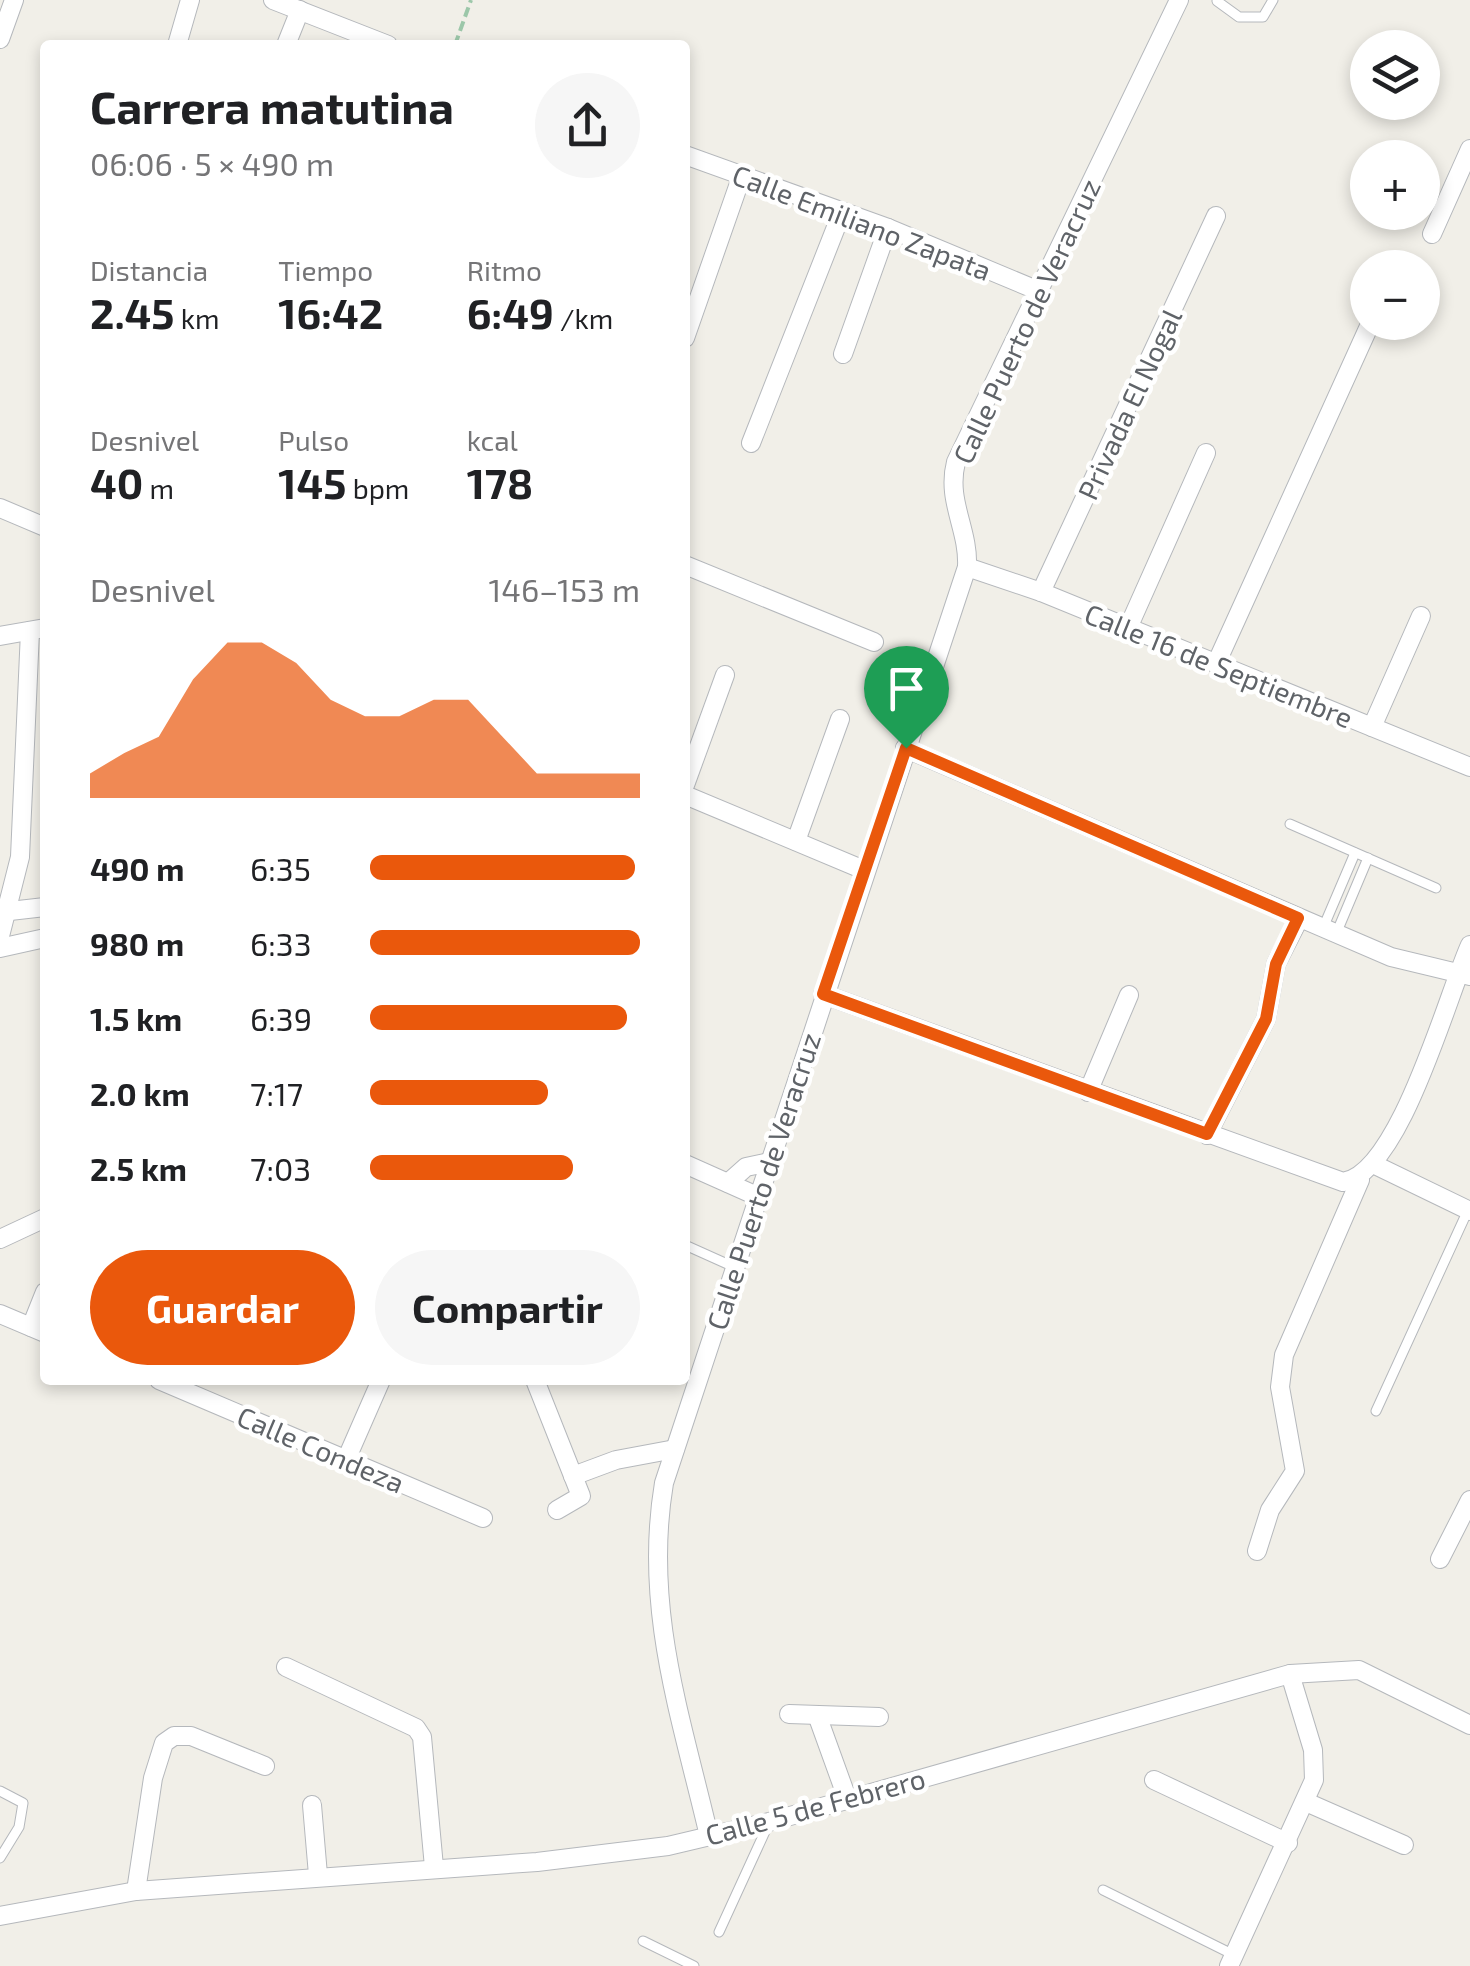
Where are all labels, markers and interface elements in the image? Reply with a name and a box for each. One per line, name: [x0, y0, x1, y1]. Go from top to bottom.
map controls: [1350, 30, 1440, 340]
button: layers: [1350, 30, 1440, 120]
button: share: [535, 73, 640, 178]
text: Carrera matutina: [90, 79, 454, 133]
button: +: [1350, 140, 1440, 230]
text: 06:06 · 5 × 490 m: [90, 144, 334, 182]
street label: Calle Emiliano Zapata: [728, 157, 996, 287]
street label: Calle Puerto de Veracruz: [945, 173, 1107, 469]
button: −: [1350, 250, 1440, 340]
text: Distancia: [90, 253, 208, 287]
text: Tiempo: [278, 253, 373, 287]
text: Ritmo: [467, 253, 542, 287]
text: 2.45: [90, 287, 174, 337]
text: 16:42: [278, 287, 383, 337]
text: 6:49: [467, 287, 554, 337]
text: km: [174, 301, 219, 335]
text: /km: [554, 301, 613, 335]
street label: Privada El Nogal: [1070, 302, 1188, 505]
text: Desnivel: [90, 423, 199, 457]
text: Pulso: [278, 423, 349, 457]
text: kcal: [467, 423, 518, 457]
text: 40: [90, 457, 143, 507]
text: 145: [278, 457, 346, 507]
text: 178: [467, 457, 533, 507]
text: m: [143, 471, 174, 505]
text: bpm: [346, 471, 409, 505]
text: Desnivel: [90, 570, 215, 608]
text: 146–153 m: [489, 570, 640, 608]
street label: Calle 16 de Septiembre: [1080, 596, 1358, 734]
pin: [864, 646, 949, 749]
icon: arrive: [879, 661, 934, 716]
text: 490 m: [90, 849, 185, 887]
text: 6:35: [250, 849, 311, 887]
text: 980 m: [90, 924, 184, 962]
text: 6:33: [250, 924, 311, 962]
text: 1.5 km: [90, 999, 182, 1037]
text: 6:39: [250, 999, 312, 1037]
street label: Calle Puerto de Veracruz: [699, 1028, 827, 1334]
text: 2.0 km: [90, 1074, 190, 1112]
text: 7:17: [250, 1074, 303, 1112]
text: 2.5 km: [90, 1149, 187, 1187]
text: 7:03: [250, 1149, 311, 1187]
button: Guardar: [90, 1250, 355, 1365]
button: Compartir: [375, 1250, 640, 1365]
street label: Calle Condeza: [232, 1399, 410, 1499]
street label: Calle 5 de Febrero: [701, 1760, 929, 1852]

